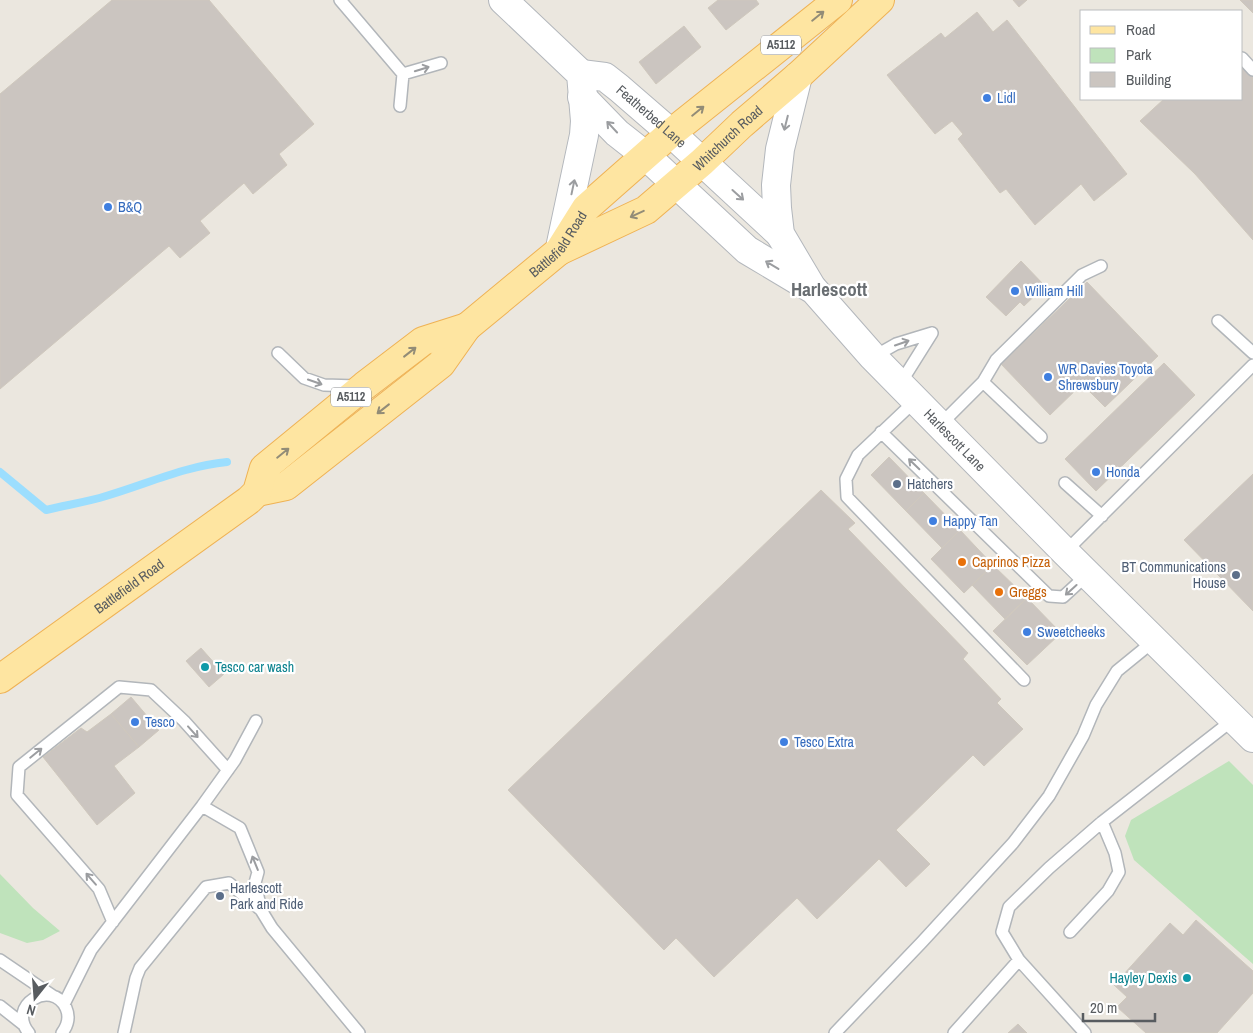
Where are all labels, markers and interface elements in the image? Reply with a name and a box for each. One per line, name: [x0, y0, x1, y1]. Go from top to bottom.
legend: [1080, 10, 1243, 100]
one-way arrow: [811, 11, 824, 22]
text: Road: [1126, 19, 1155, 40]
road number: A5112: [761, 36, 801, 54]
text: Park: [1126, 44, 1152, 65]
one-way arrow: [414, 63, 430, 73]
text: Building: [1126, 69, 1171, 90]
street label: Featherbed Lane: [613, 81, 690, 152]
place label: Lidl: [997, 89, 1016, 107]
marker: Lidl: [981, 92, 993, 104]
street label: Whitchurch Road: [689, 101, 766, 175]
one-way arrow: [691, 106, 704, 117]
one-way arrow: [781, 115, 790, 131]
one-way arrow: [606, 121, 618, 134]
one-way arrow: [569, 179, 578, 195]
one-way arrow: [731, 189, 744, 201]
place label: B&Q: [118, 198, 142, 216]
marker: B&Q: [102, 201, 114, 213]
street label: Battlefield Road: [525, 208, 591, 281]
one-way arrow: [630, 210, 645, 220]
one-way arrow: [766, 260, 780, 270]
district label: Harlescott: [791, 276, 867, 302]
place label: William Hill: [1025, 282, 1083, 300]
marker: William Hill: [1009, 285, 1021, 297]
one-way arrow: [894, 337, 910, 347]
one-way arrow: [403, 346, 416, 357]
place label: WR Davies Toyota Shrewsbury: [1058, 360, 1153, 394]
marker: WR Davies Toyota Shrewsbury: [1042, 371, 1054, 383]
one-way arrow: [307, 378, 323, 387]
road number: A5112: [331, 388, 371, 407]
one-way arrow: [377, 404, 390, 415]
street label: Harlescott Lane: [920, 405, 989, 475]
one-way arrow: [276, 448, 289, 459]
one-way arrow: [908, 458, 920, 470]
place label: Honda: [1106, 463, 1140, 481]
marker: Honda: [1090, 466, 1102, 478]
place label: Hatchers: [907, 475, 953, 493]
marker: Hatchers: [891, 478, 903, 490]
place label: Happy Tan: [943, 512, 998, 530]
marker: Happy Tan: [927, 515, 939, 527]
place label: Caprinos Pizza: [972, 553, 1051, 571]
street label: Battlefield Road: [91, 555, 168, 617]
marker: Caprinos Pizza: [956, 556, 968, 568]
place label: BT Communications House: [1122, 558, 1226, 592]
marker: BT Communications House: [1230, 569, 1242, 581]
place label: Greggs: [1009, 583, 1047, 601]
one-way arrow: [1064, 584, 1077, 596]
marker: Greggs: [993, 586, 1005, 598]
place label: Sweetcheeks: [1037, 623, 1106, 641]
marker: Sweetcheeks: [1021, 626, 1033, 638]
place label: Tesco car wash: [215, 658, 294, 676]
marker: Tesco car wash: [199, 661, 211, 673]
place label: Tesco: [145, 713, 175, 731]
marker: Tesco: [129, 716, 141, 728]
one-way arrow: [187, 725, 199, 738]
place label: Tesco Extra: [794, 733, 855, 751]
marker: Tesco Extra: [778, 736, 790, 748]
one-way arrow: [29, 747, 42, 758]
one-way arrow: [249, 856, 259, 871]
one-way arrow: [85, 873, 96, 886]
place label: Harlescott Park and Ride: [230, 879, 303, 913]
marker: Harlescott Park and Ride: [214, 890, 226, 902]
place label: Hayley Dexis: [1109, 969, 1177, 987]
marker: Hayley Dexis: [1181, 972, 1193, 984]
north arrow: [10, 973, 60, 1023]
scale bar: [1083, 990, 1156, 1022]
text: 20 m: [1090, 997, 1117, 1018]
text: N: [25, 1001, 38, 1020]

